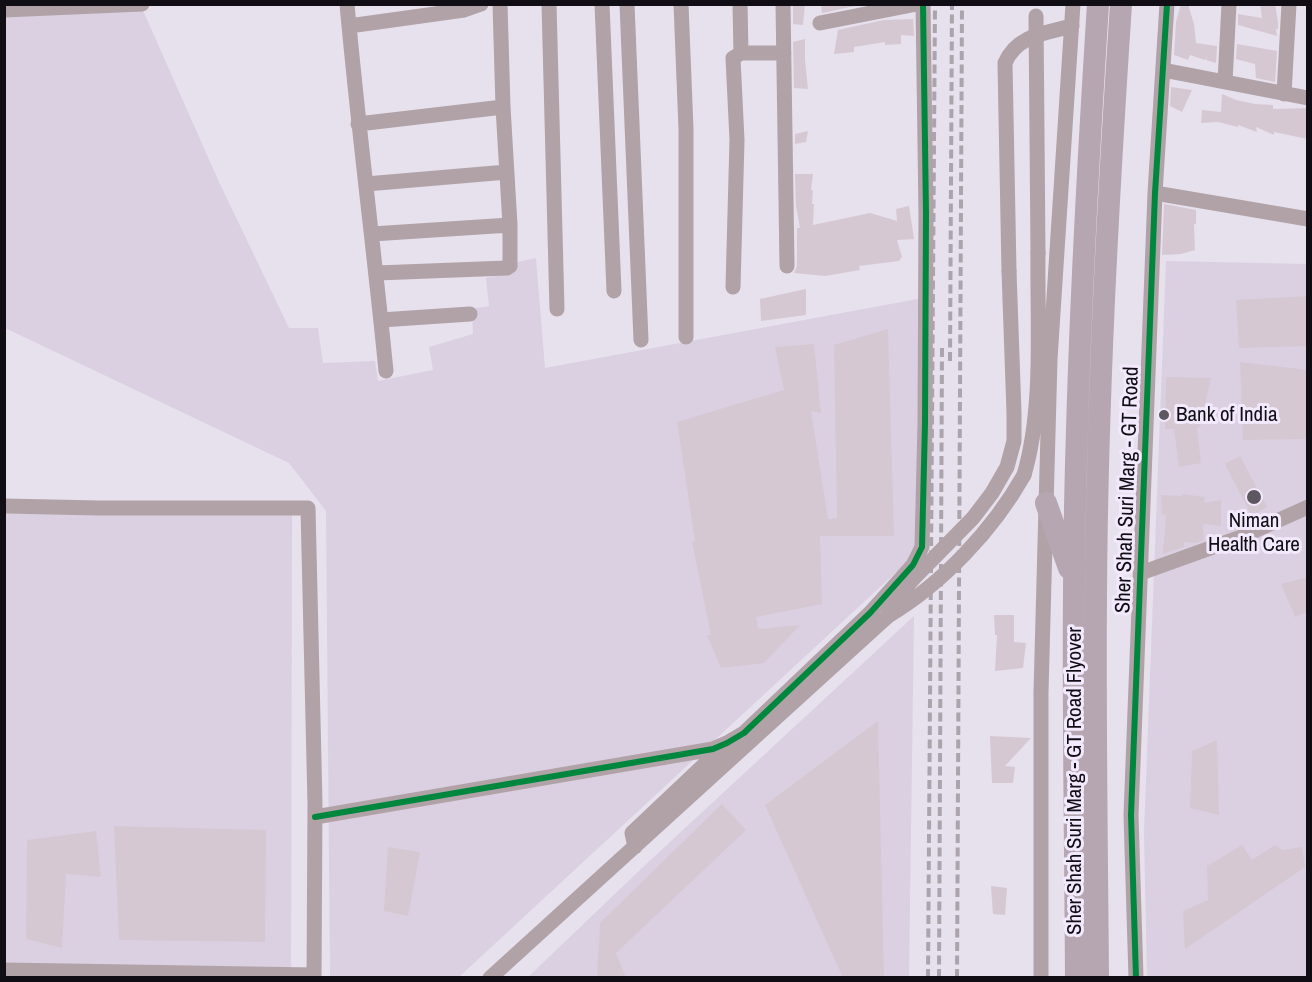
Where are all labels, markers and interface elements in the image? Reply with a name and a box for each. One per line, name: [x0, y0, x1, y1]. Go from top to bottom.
street label: Sher Shah Suri Marg - GT Road: [1111, 366, 1145, 614]
place label: Bank of India: [1176, 402, 1277, 428]
marker: Bank of India: [1157, 408, 1171, 422]
marker: Niman Health Care: [1245, 488, 1263, 506]
place label: Niman Health Care: [1208, 508, 1300, 558]
street label: Sher Shah Suri Marg - GT Road Flyover: [1062, 627, 1088, 935]

